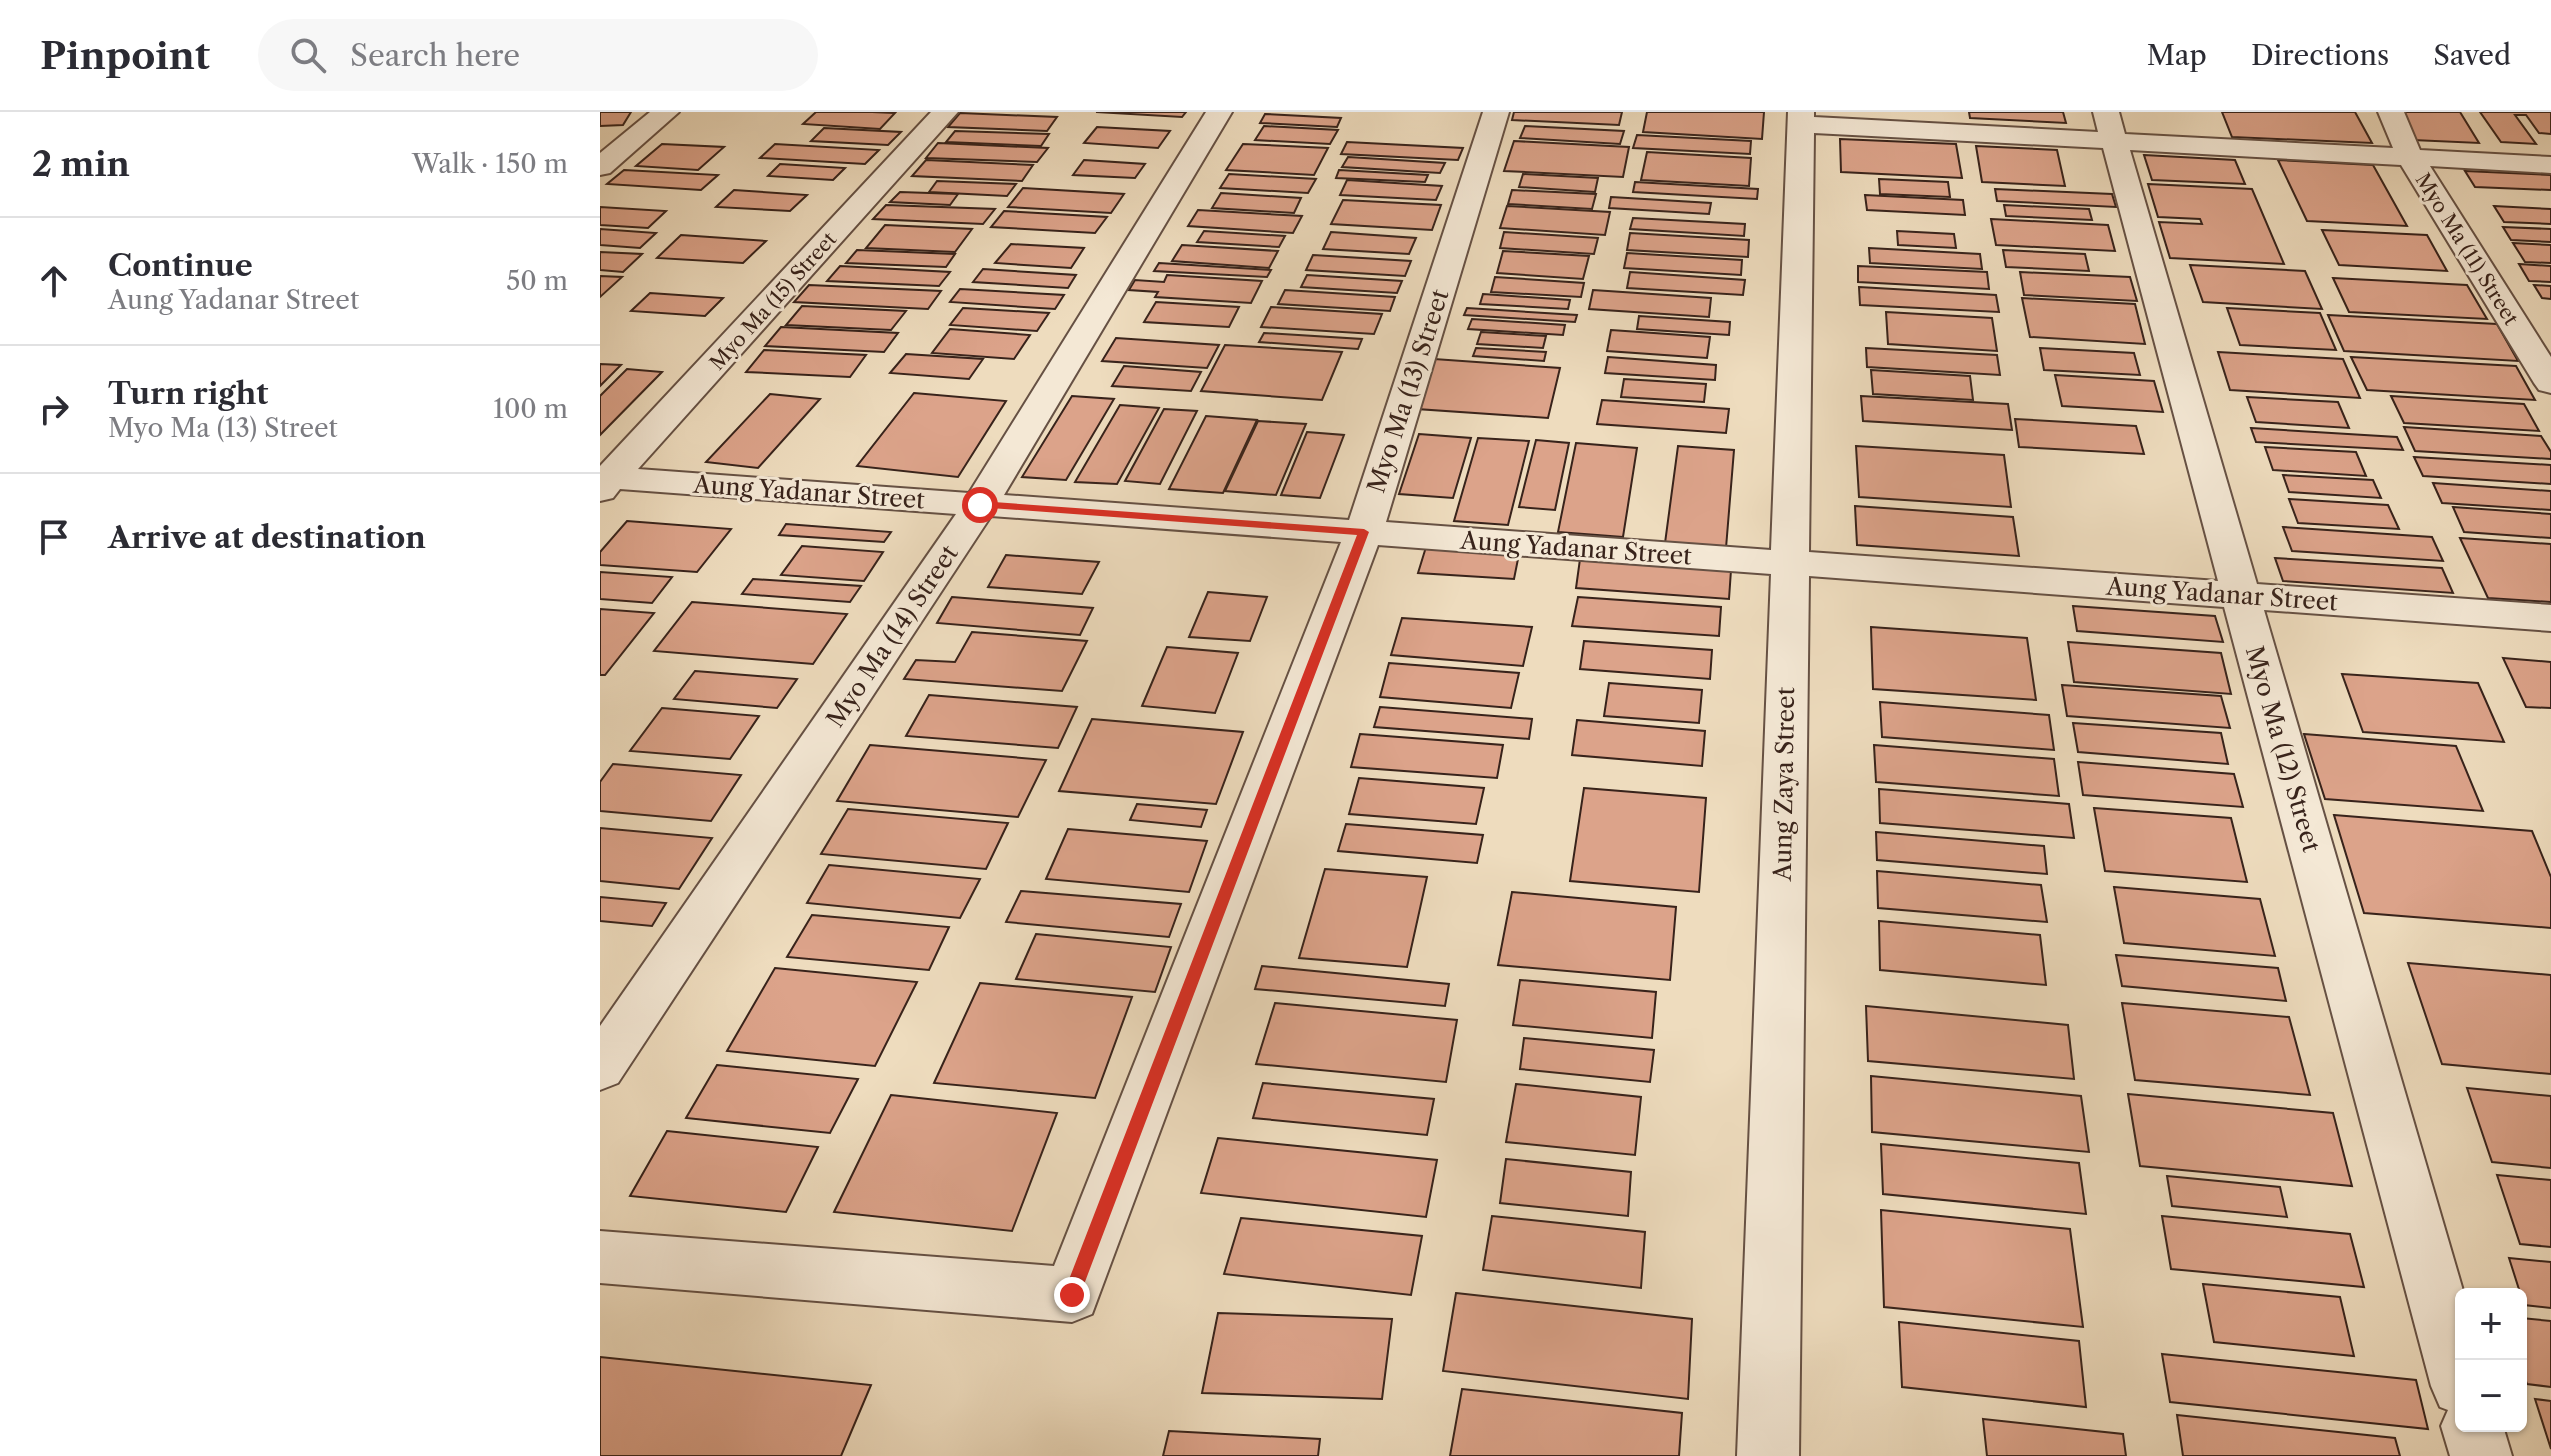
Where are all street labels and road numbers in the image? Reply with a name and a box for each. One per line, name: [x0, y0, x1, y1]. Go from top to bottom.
street label: Myo Ma (11) Street: [2411, 169, 2523, 329]
street label: Myo Ma (15) Street: [705, 227, 841, 375]
street label: Myo Ma (13) Street: [1361, 285, 1455, 496]
street label: Aung Yadanar Street: [691, 469, 926, 515]
street label: Aung Yadanar Street: [1458, 525, 1693, 571]
street label: Myo Ma (14) Street: [820, 539, 964, 733]
street label: Aung Yadanar Street: [2104, 571, 2339, 617]
street label: Myo Ma (12) Street: [2240, 643, 2326, 856]
street label: Aung Zaya Street: [1768, 686, 1800, 882]

